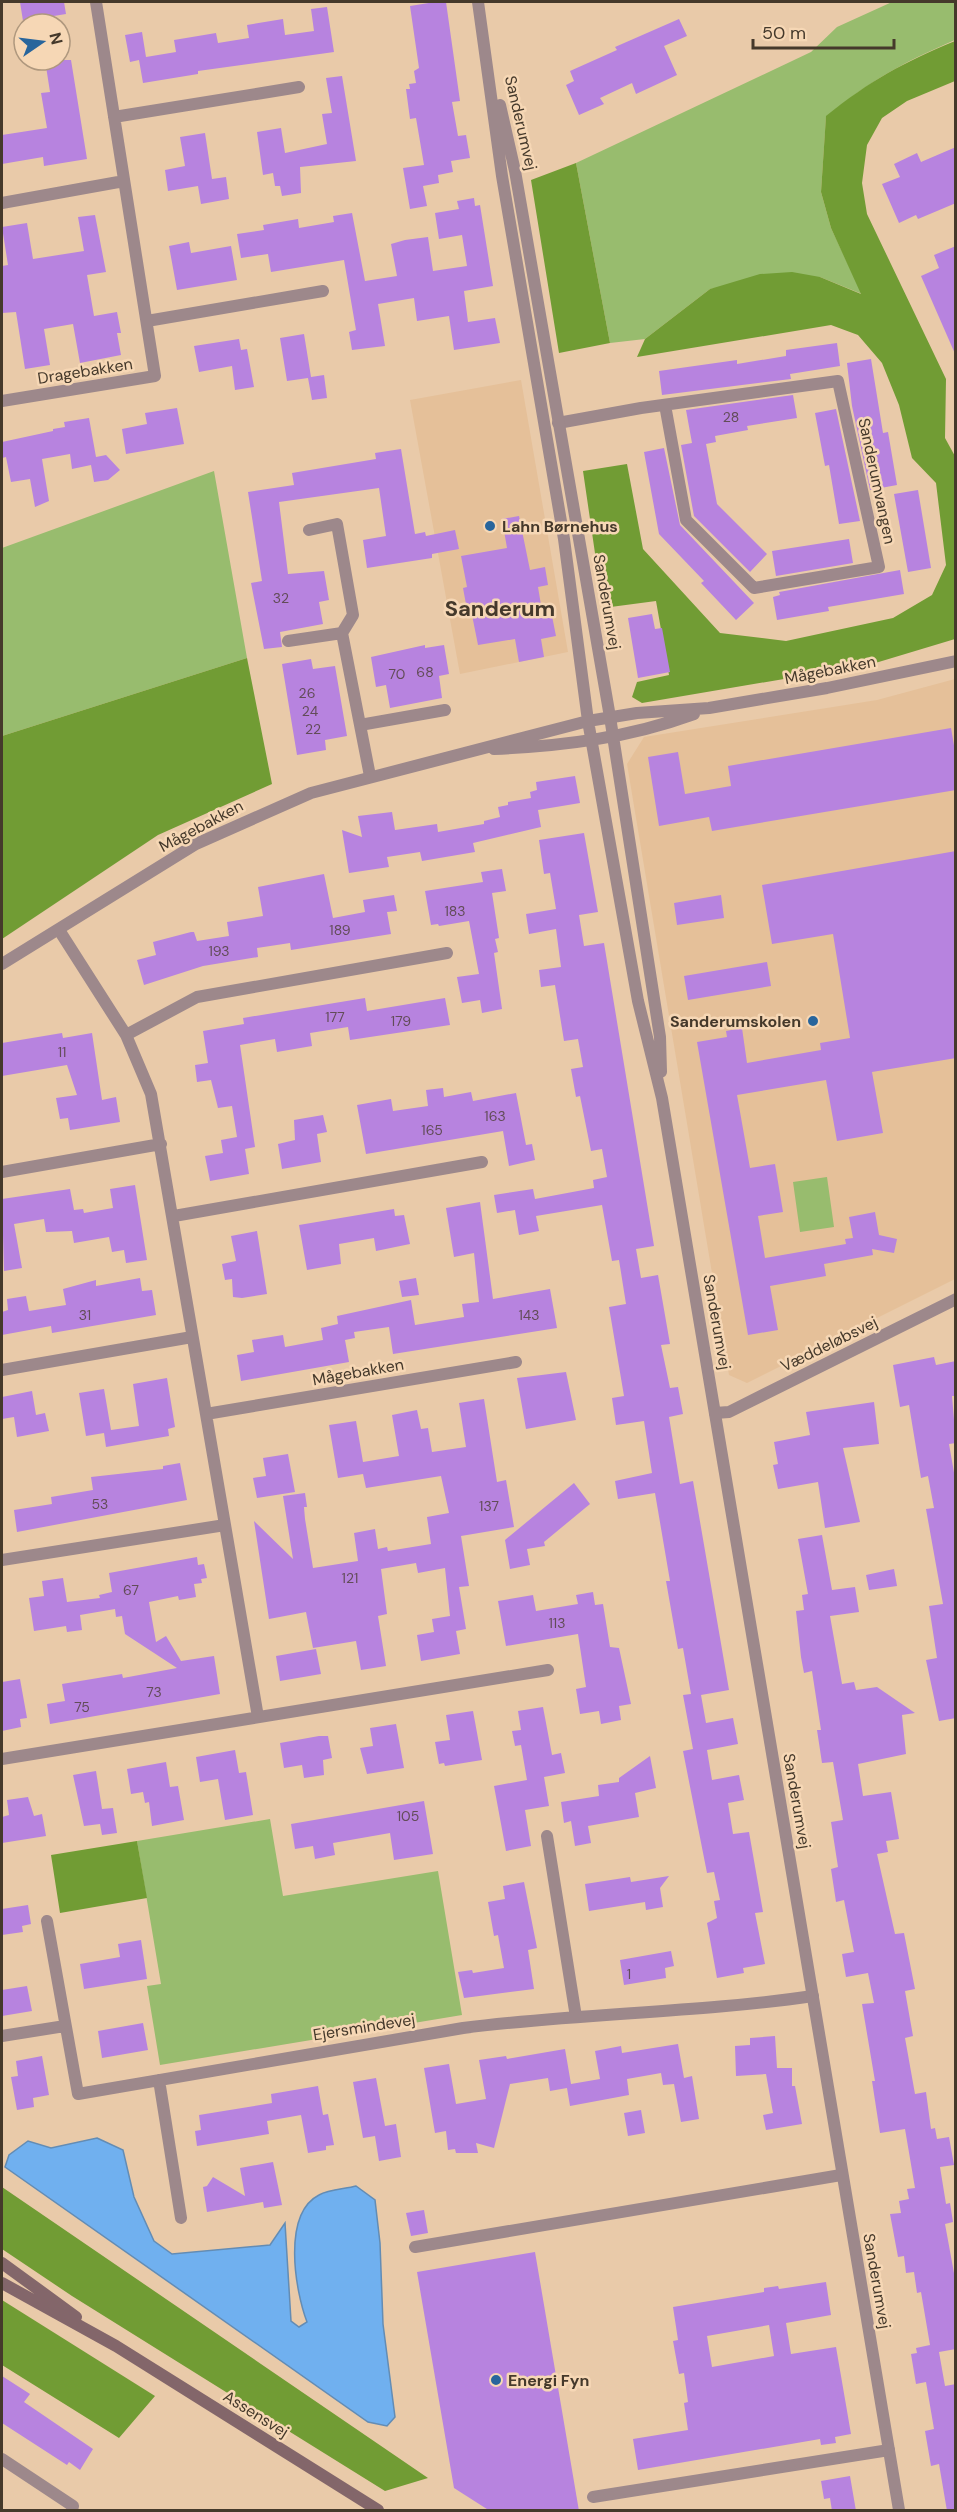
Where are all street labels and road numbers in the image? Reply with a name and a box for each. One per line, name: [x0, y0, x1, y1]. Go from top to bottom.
street label: Sanderumvej: [500, 74, 542, 172]
street label: Dragebakken: [36, 353, 134, 389]
street label: Sanderumvangen: [853, 416, 901, 546]
street label: Sanderumvej: [588, 553, 626, 651]
street label: Mågebakken: [783, 651, 877, 689]
street label: Mågebakken: [155, 795, 247, 857]
street label: Sanderumvej: [698, 1273, 736, 1371]
street label: Væddeløbsvej: [777, 1311, 881, 1377]
street label: Mågebakken: [311, 1354, 405, 1390]
street label: Sanderumvej: [778, 1752, 816, 1850]
street label: Ejersmindevej: [311, 2009, 417, 2045]
street label: Sanderumvej: [858, 2232, 896, 2330]
street label: Assensvej: [219, 2386, 293, 2442]

